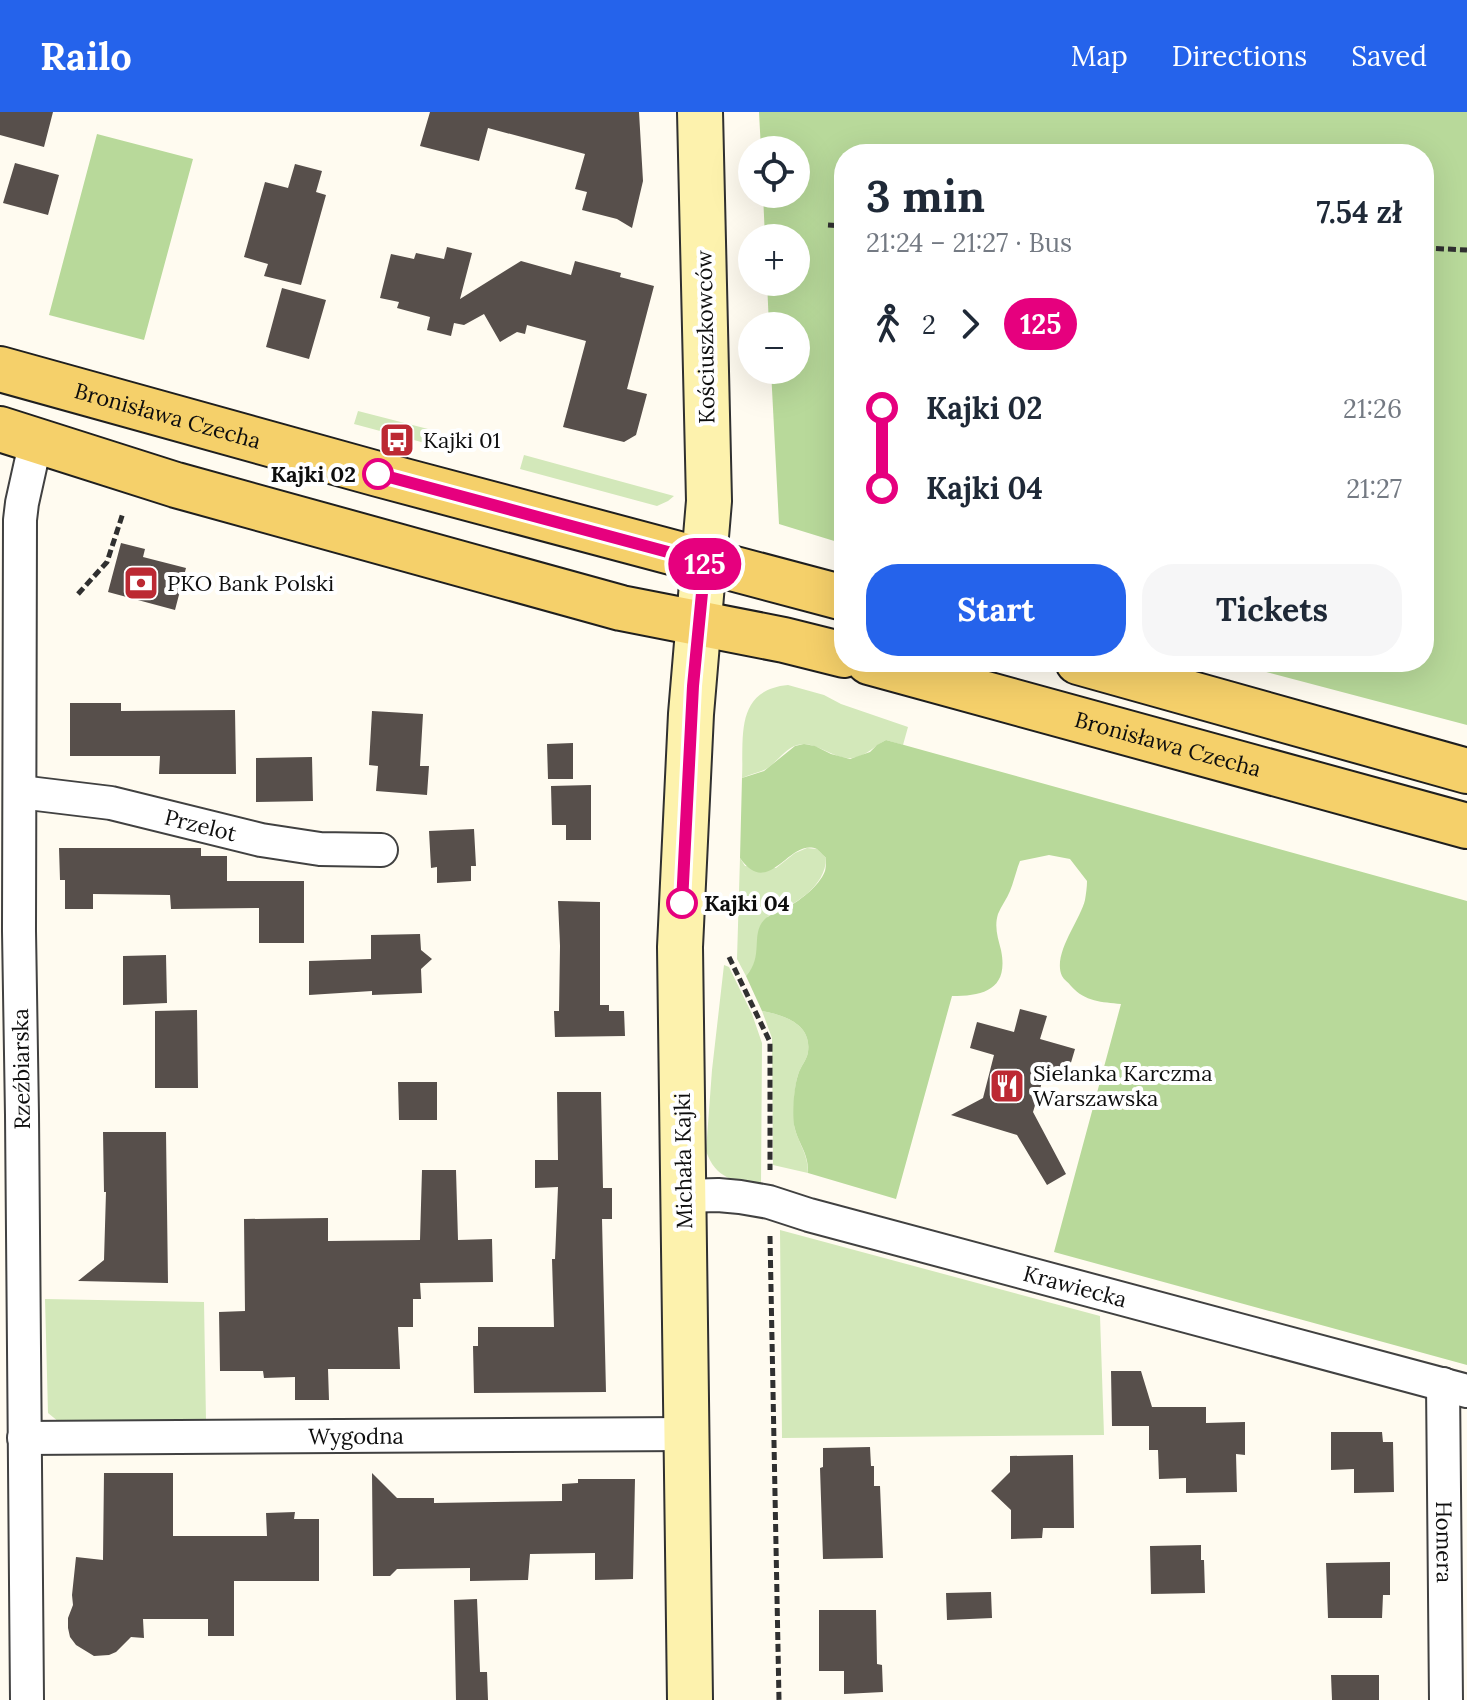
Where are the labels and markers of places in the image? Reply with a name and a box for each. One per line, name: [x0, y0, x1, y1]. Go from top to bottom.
bus stop icon: Kajki 01: [378, 421, 416, 459]
place label: Kajki 01: [423, 426, 501, 454]
marker: Kajki 02: [363, 459, 393, 489]
place label: Kajki 02: [271, 460, 356, 488]
bank icon: PKO Bank Polski: [122, 564, 160, 602]
place label: PKO Bank Polski: [167, 569, 334, 597]
marker: Kajki 04: [667, 888, 697, 918]
place label: Kajki 04: [704, 889, 790, 917]
place label: Sielanka Karczma Warszawska: [1033, 1059, 1213, 1112]
restaurant icon: Sielanka Karczma Warszawska: [988, 1067, 1026, 1105]

